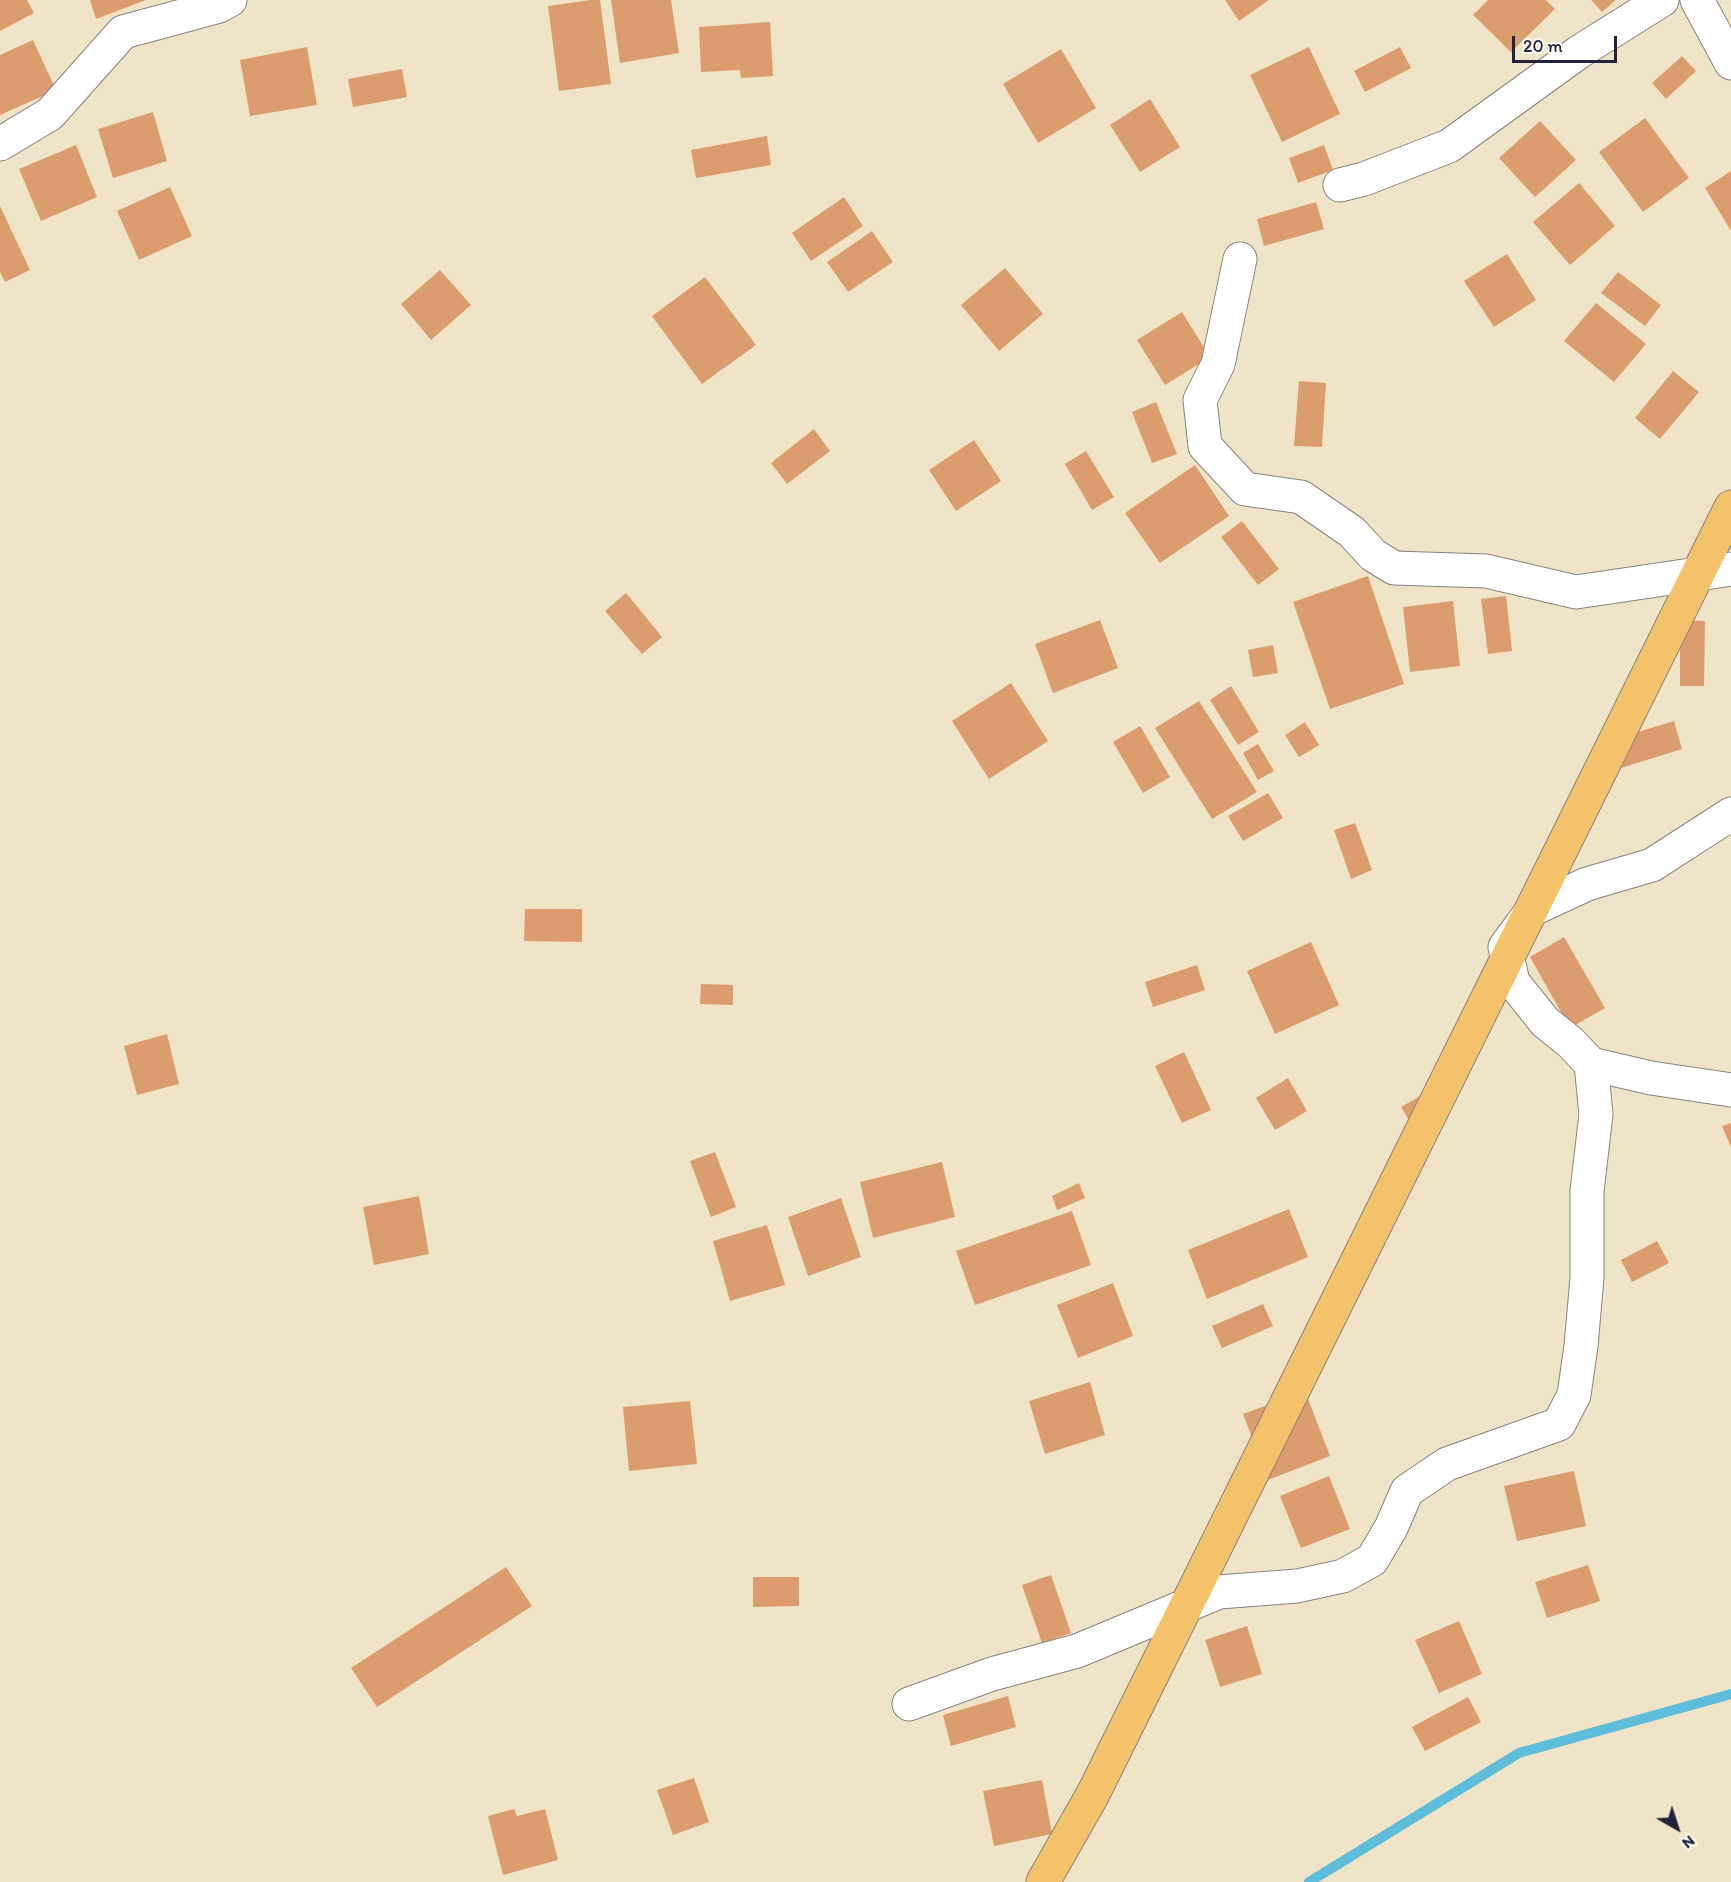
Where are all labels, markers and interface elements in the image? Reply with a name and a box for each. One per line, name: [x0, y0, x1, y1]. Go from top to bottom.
scale bar: [1515, 24, 1620, 62]
text: 20 m: [1523, 35, 1563, 57]
north arrow: [1647, 1798, 1707, 1858]
text: N: [1678, 1832, 1699, 1853]

